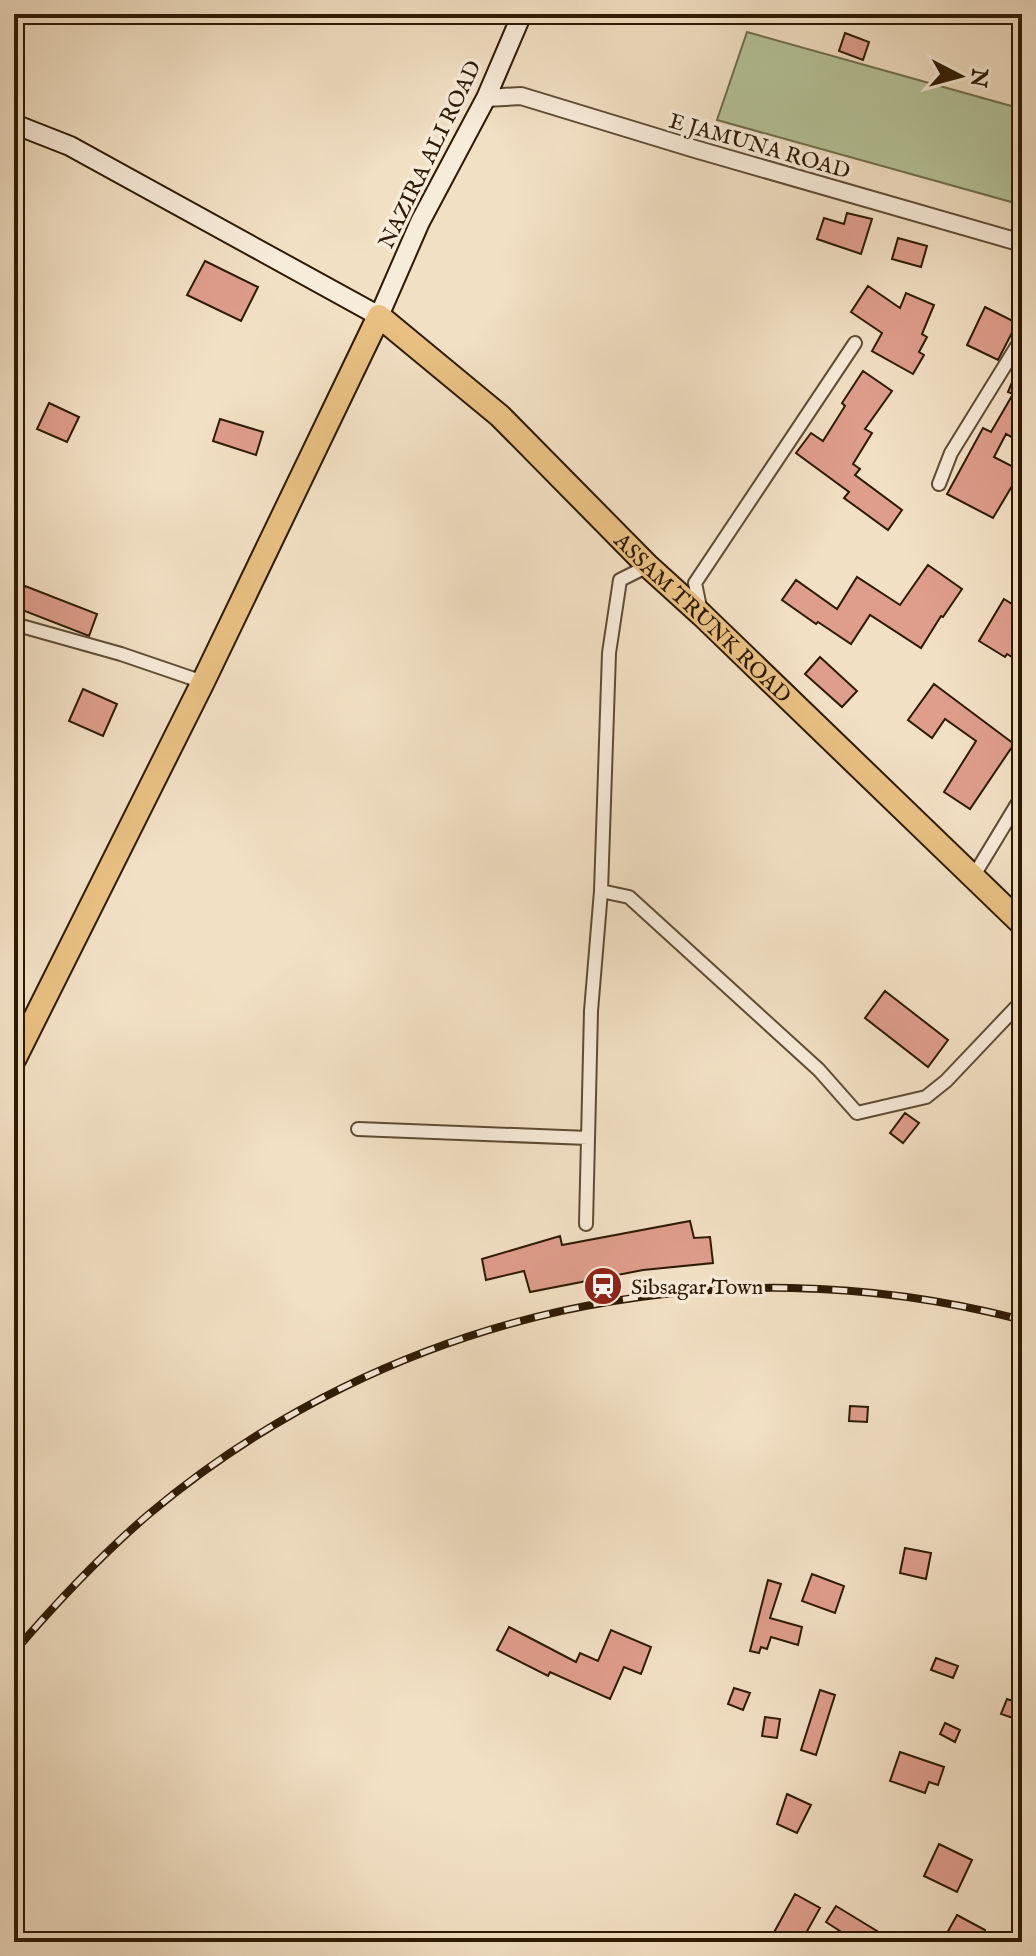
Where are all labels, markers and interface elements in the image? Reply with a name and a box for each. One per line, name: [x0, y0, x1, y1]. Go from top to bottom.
north arrow: [920, 36, 1000, 116]
street label: NAZIRA ALI ROAD: [373, 56, 489, 254]
text: N: [963, 66, 993, 89]
street label: E JAMUNA ROAD: [666, 108, 853, 186]
street label: ASSAM TRUNK ROAD: [607, 527, 797, 710]
station icon: Sibsagar Town: [582, 1265, 624, 1307]
place label: Sibsagar Town: [631, 1274, 764, 1302]

